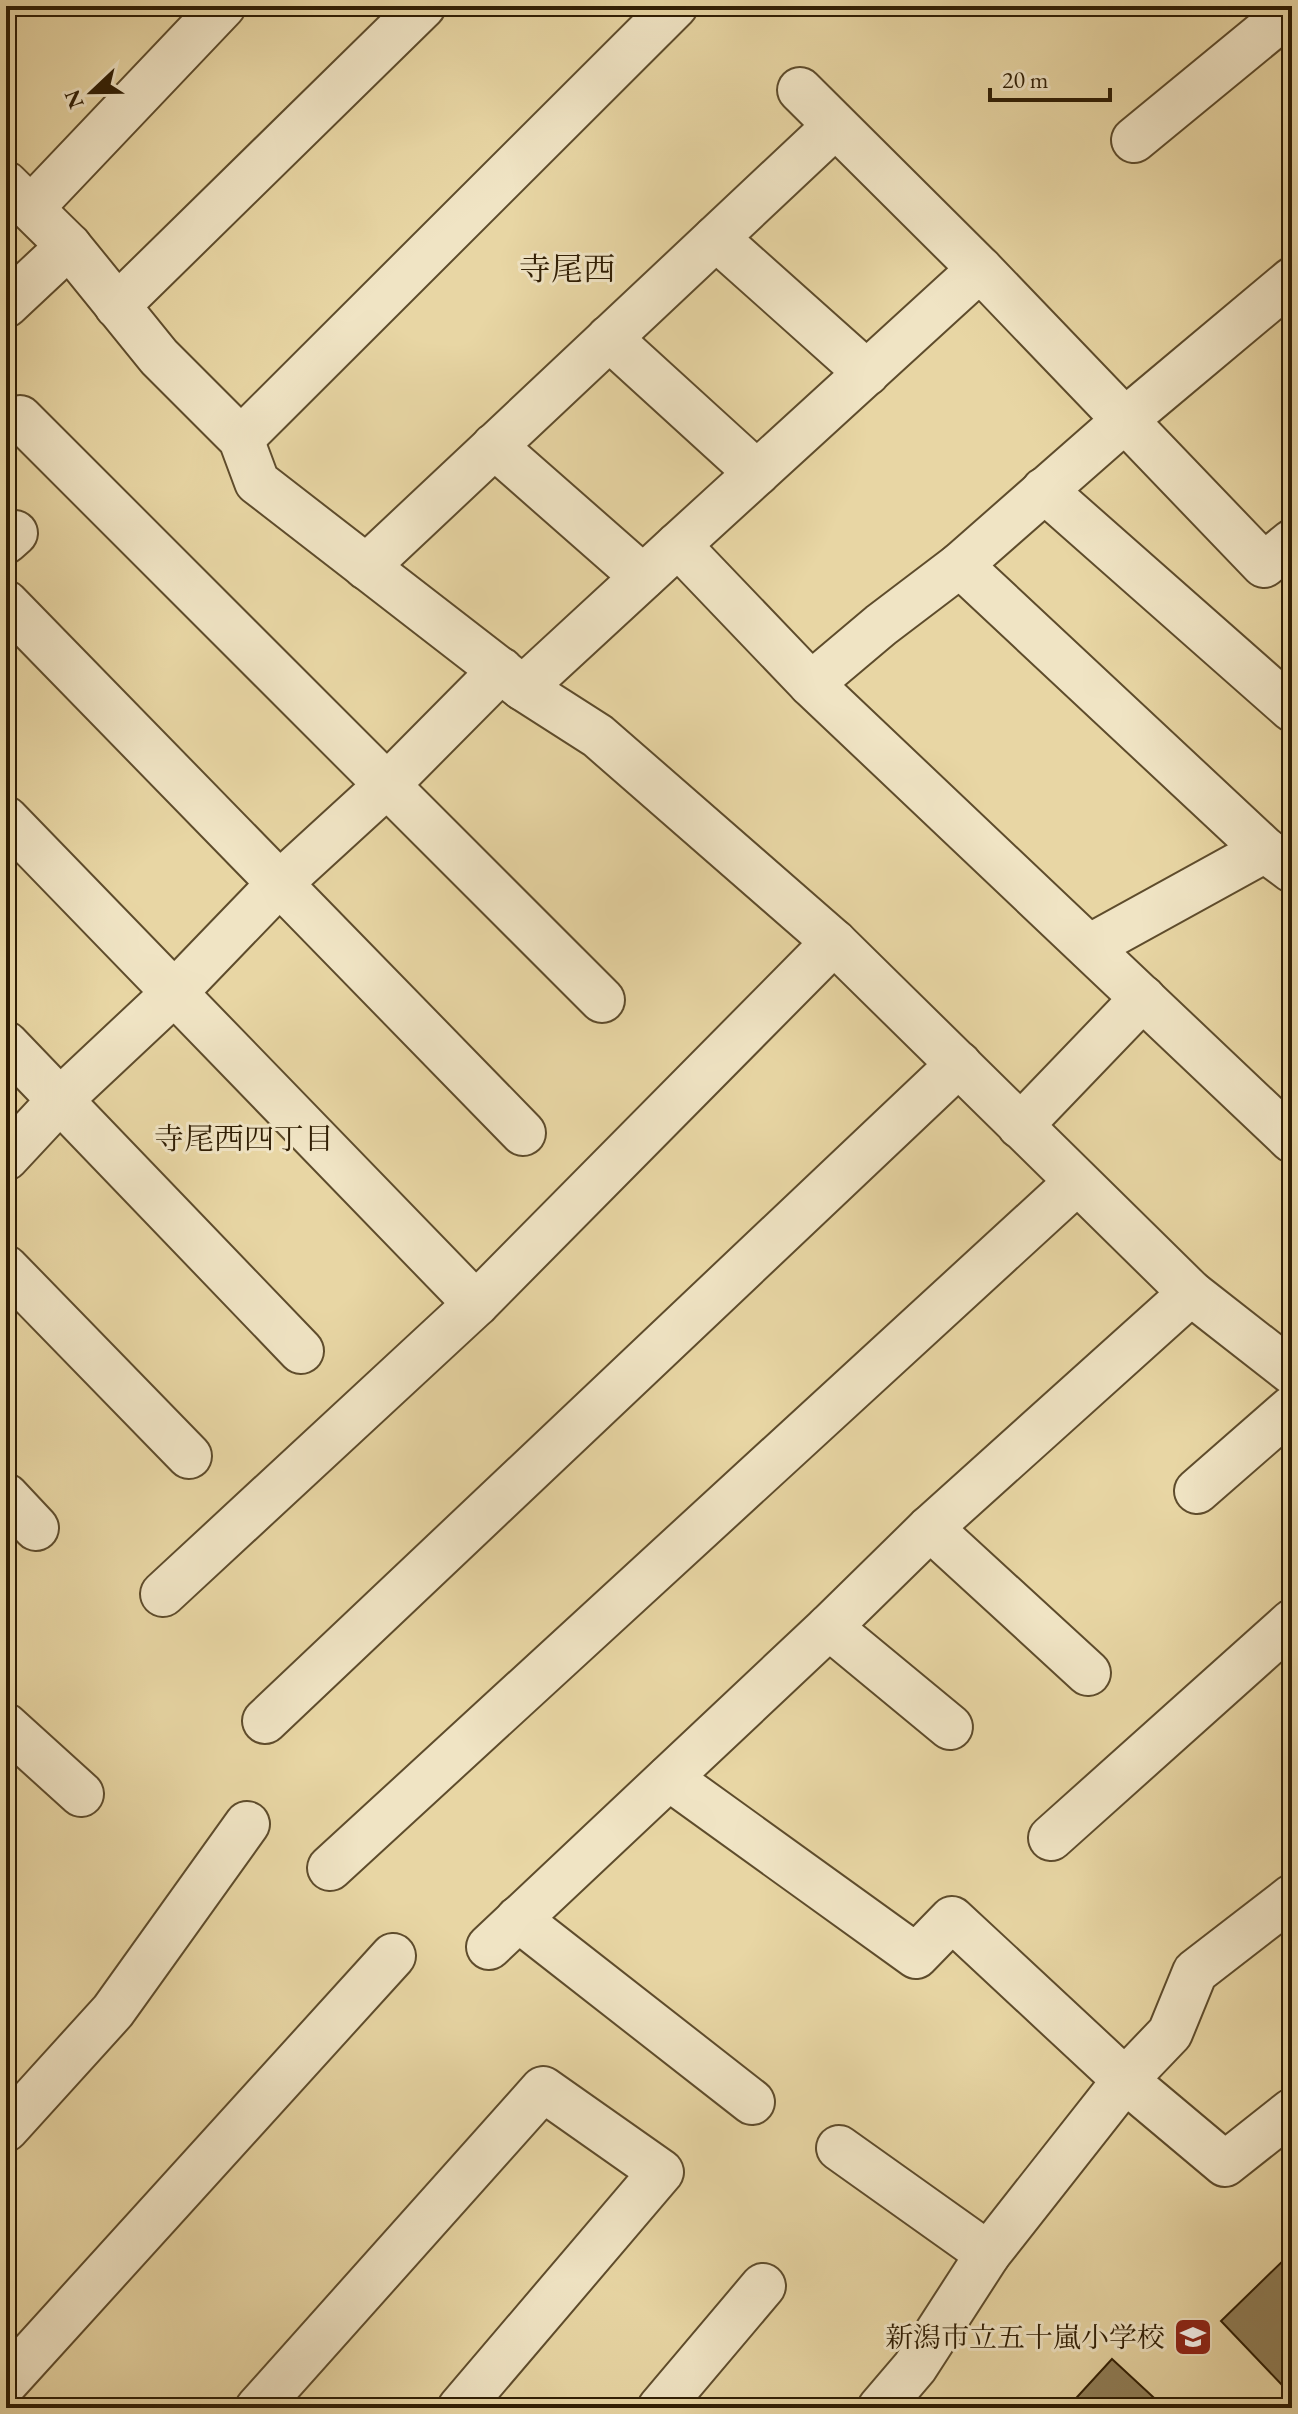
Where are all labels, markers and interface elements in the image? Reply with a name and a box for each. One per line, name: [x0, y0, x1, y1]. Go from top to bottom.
north arrow: [52, 52, 132, 132]
scale bar: [990, 52, 1110, 102]
text: 20 m: [1002, 64, 1049, 95]
text: N: [57, 85, 91, 113]
district label: 寺尾西: [519, 248, 615, 290]
district label: 寺尾西四丁目: [154, 1119, 334, 1158]
school or university icon: 新潟市立五十嵐小学校: [1172, 2316, 1214, 2358]
place label: 新潟市立五十嵐小学校: [885, 2319, 1165, 2355]

